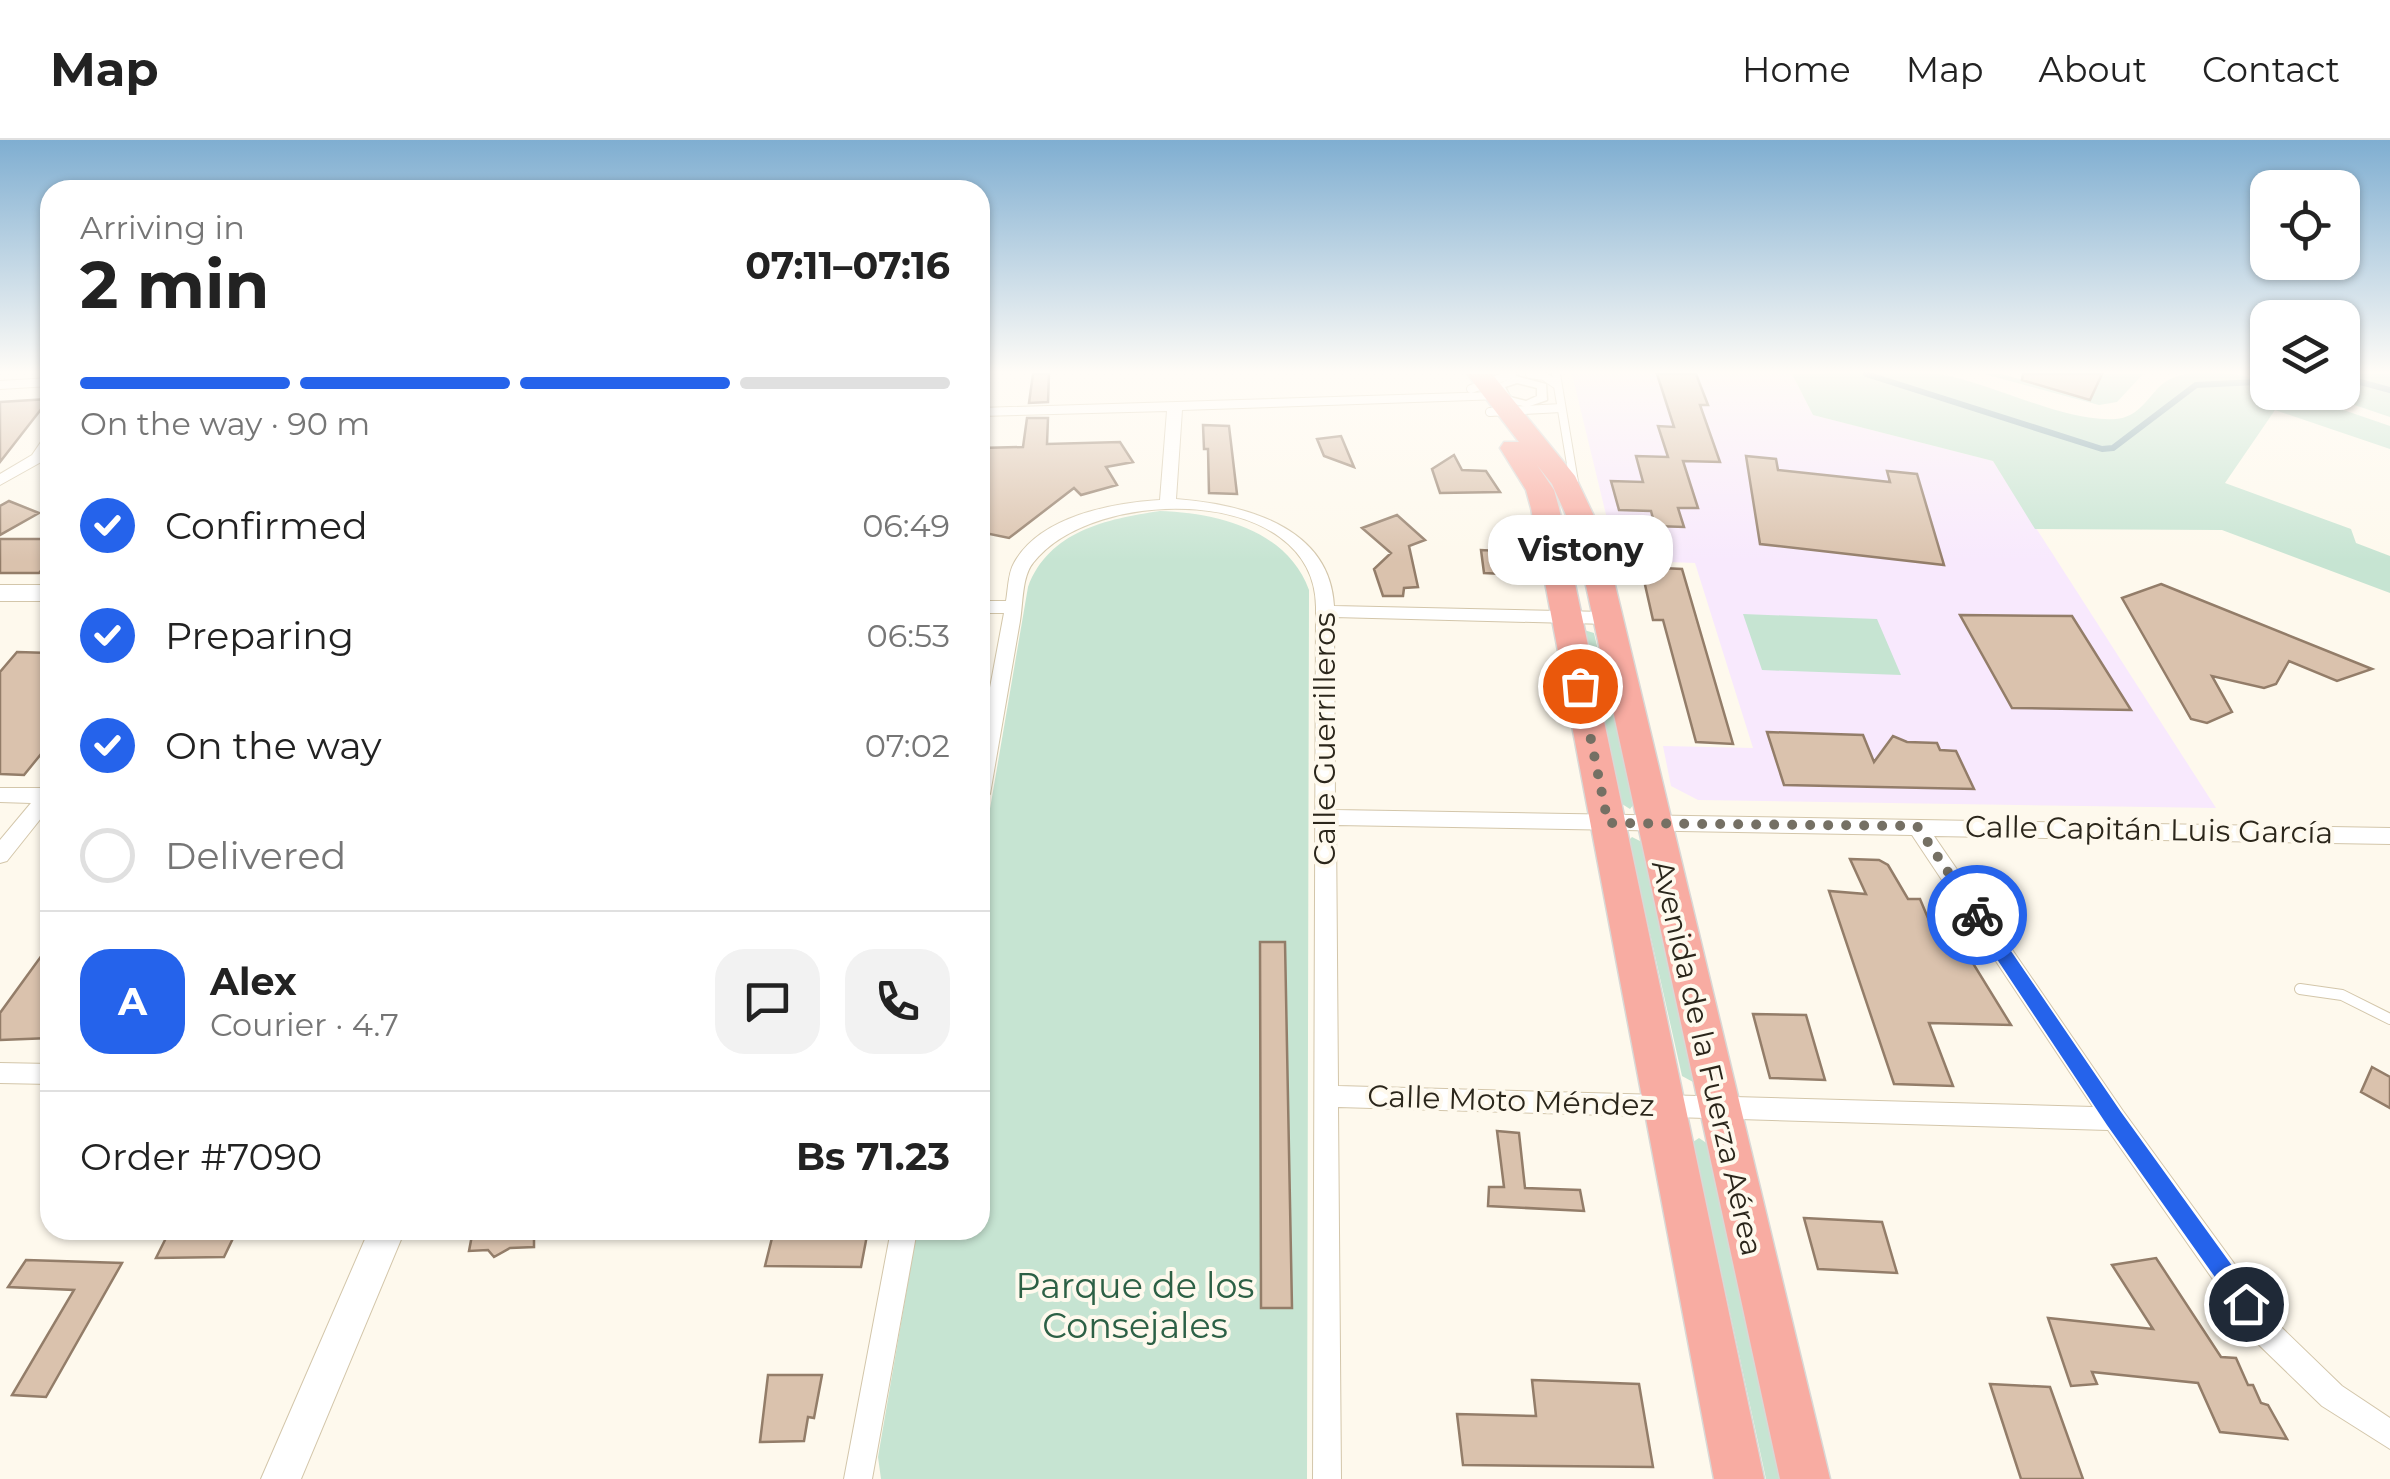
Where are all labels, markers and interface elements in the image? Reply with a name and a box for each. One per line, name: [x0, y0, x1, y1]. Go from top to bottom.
text: Map: [50, 40, 159, 98]
text: Home: [1742, 48, 1851, 91]
text: Map: [1906, 48, 1984, 91]
text: About: [2039, 48, 2147, 91]
text: Contact: [2202, 48, 2340, 91]
map controls: [2250, 170, 2360, 410]
button: locate: [2250, 170, 2360, 280]
text: Arriving in: [80, 208, 245, 247]
text: 07:11–07:16: [745, 242, 950, 289]
text: 2 min: [80, 245, 269, 324]
button: layers: [2250, 300, 2360, 410]
text: On the way · 90 m: [80, 404, 370, 443]
icon: check: [80, 498, 135, 553]
text: Confirmed: [165, 502, 368, 549]
text: 06:49: [862, 506, 950, 545]
callout: Vistony: [1488, 516, 1672, 586]
text: Vistony: [1518, 530, 1643, 569]
icon: check: [80, 608, 135, 663]
text: Preparing: [165, 612, 354, 659]
street label: Calle Guerrilleros: [1306, 612, 1343, 866]
text: 06:53: [867, 616, 950, 655]
pin: [1538, 644, 1623, 729]
icon: bag: [1553, 659, 1608, 714]
icon: check: [80, 718, 135, 773]
text: On the way: [165, 722, 382, 769]
text: 07:02: [865, 726, 950, 765]
street label: Calle Capitán Luis García: [1965, 808, 2333, 851]
text: Delivered: [165, 832, 346, 879]
street label: Avenida de la Fuerza Aérea: [1644, 856, 1771, 1259]
courier: [1927, 865, 2027, 965]
icon: bike: [1950, 888, 2005, 943]
button: chat: [715, 949, 820, 1054]
button: phone: [845, 949, 950, 1054]
text: Alex: [210, 958, 297, 1005]
text: A: [118, 978, 147, 1025]
text: Courier · 4.7: [210, 1005, 399, 1044]
street label: Calle Moto Méndez: [1367, 1077, 1655, 1124]
text: Order #7090: [80, 1133, 322, 1180]
text: Bs 71.23: [796, 1133, 950, 1180]
pin: [2204, 1262, 2289, 1347]
park label: Parque de los Consejales: [1016, 1264, 1254, 1347]
icon: home: [2219, 1277, 2274, 1332]

